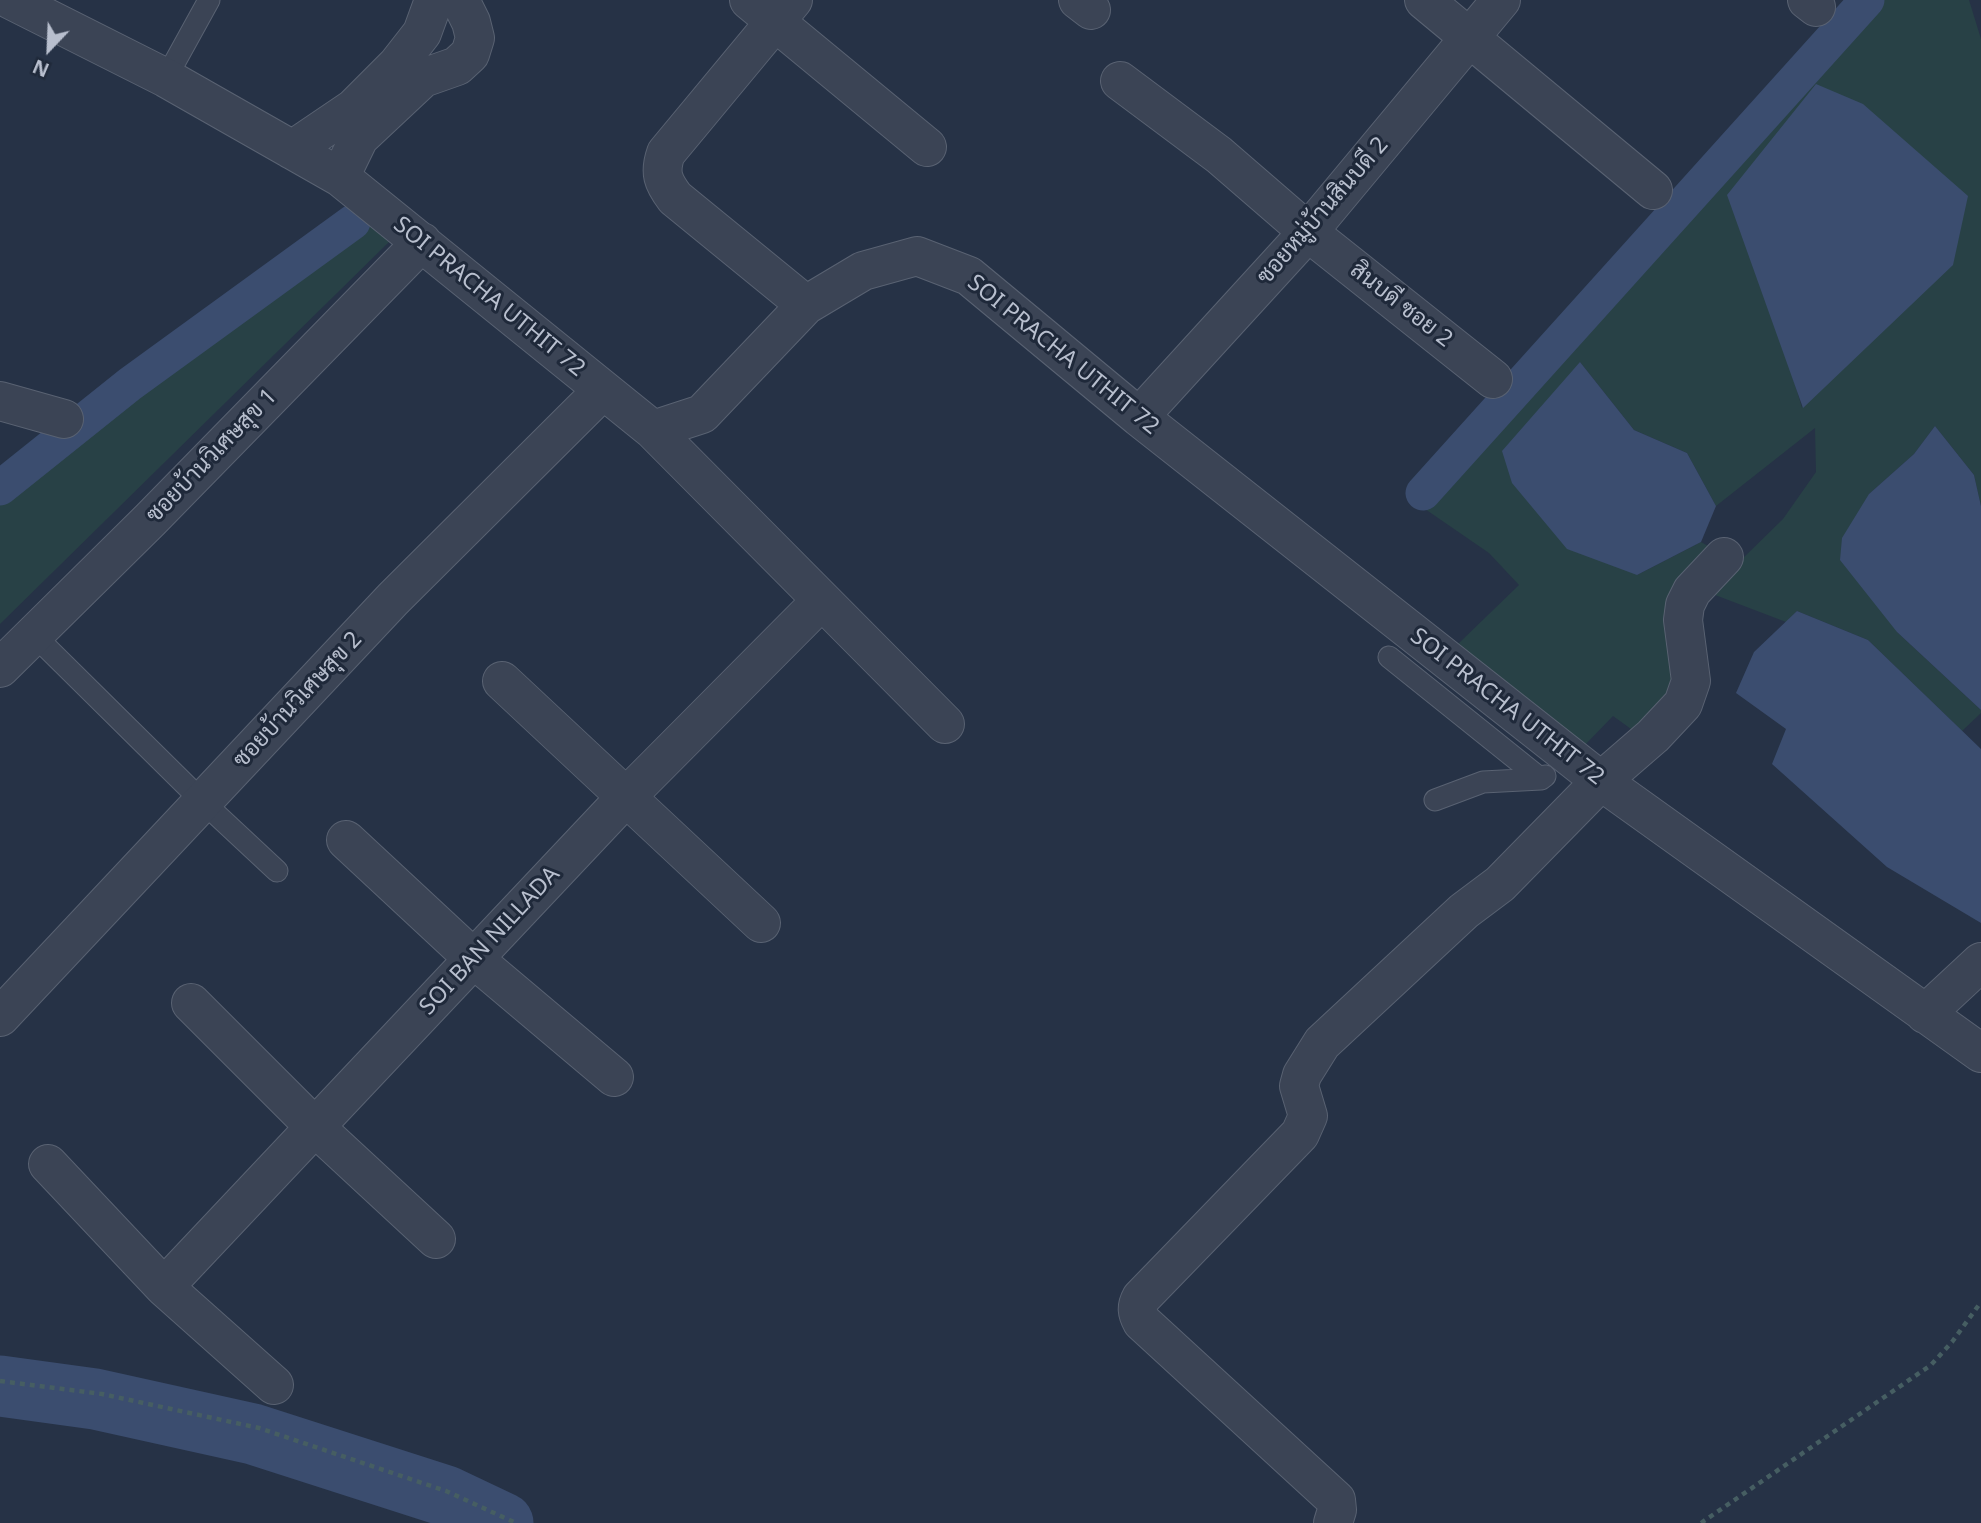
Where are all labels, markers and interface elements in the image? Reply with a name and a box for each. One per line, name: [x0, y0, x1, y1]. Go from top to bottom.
north arrow: [14, 14, 84, 84]
text: N: [29, 53, 53, 83]
street label: ซอยหมู่บ้านสินบดี 2: [1252, 132, 1394, 290]
street label: SOI PRACHA UTHIT 72: [388, 211, 590, 383]
street label: สินบดี ซอย 2: [1344, 256, 1458, 354]
street label: SOI PRACHA UTHIT 72: [962, 269, 1164, 441]
street label: ซอยบ้านวิเศษสุข 1: [141, 383, 283, 529]
street label: SOI PRACHA UTHIT 72: [1404, 623, 1610, 791]
street label: ซอยบ้านวิเศษสุข 2: [228, 626, 368, 774]
street label: SOI BAN NILLADA: [414, 861, 566, 1021]

